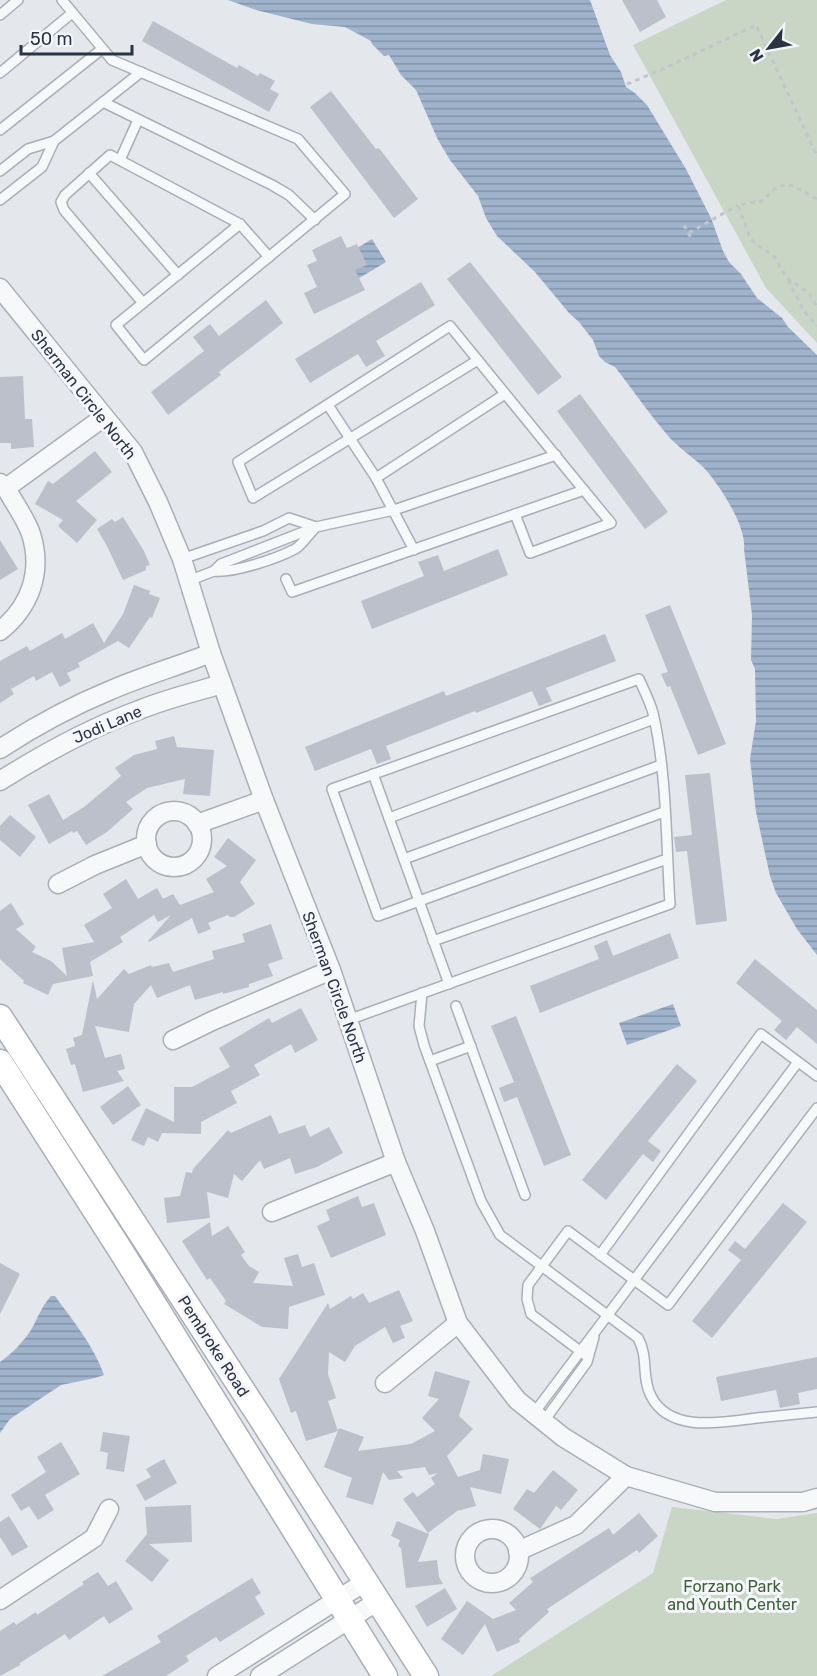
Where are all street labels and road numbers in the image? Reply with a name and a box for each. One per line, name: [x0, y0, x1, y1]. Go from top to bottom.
street label: Sherman Circle North: [27, 325, 140, 463]
street label: Jodi Lane: [70, 701, 145, 747]
street label: Sherman Circle North: [298, 909, 371, 1066]
street label: Pembroke Road: [174, 1292, 253, 1400]

